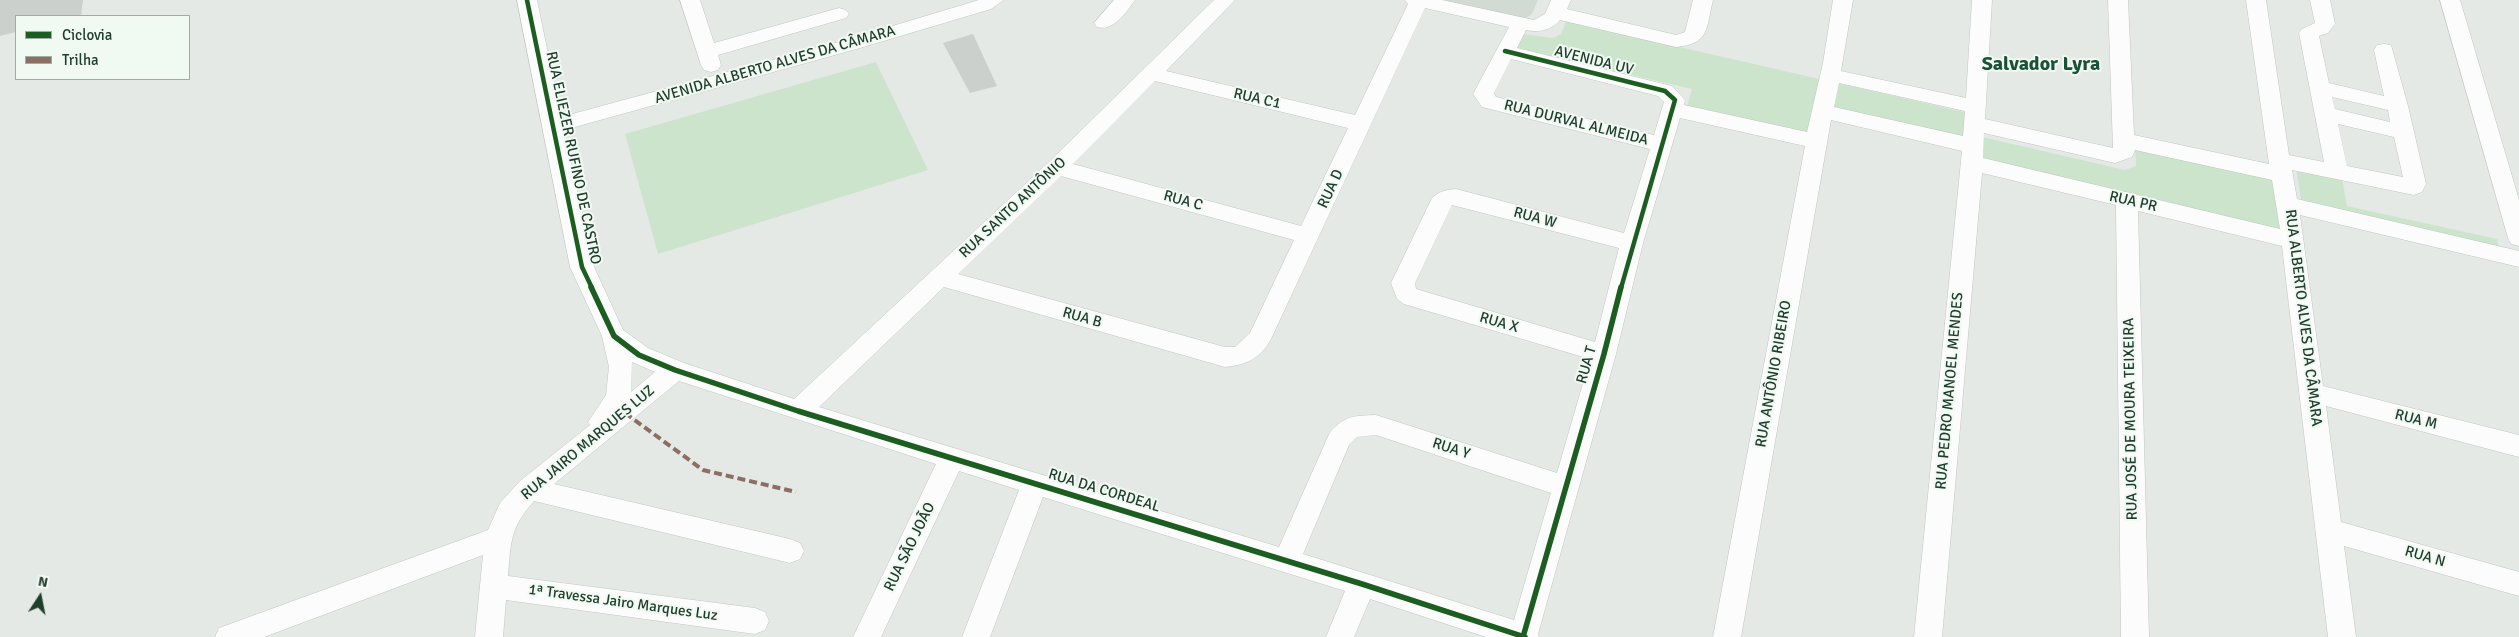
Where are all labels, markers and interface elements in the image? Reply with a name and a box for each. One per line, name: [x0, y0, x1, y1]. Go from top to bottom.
legend: [15, 15, 190, 80]
street label: AVENIDA ALBERTO ALVES DA CÂMARA: [653, 22, 897, 108]
text: Ciclovia: [62, 26, 112, 44]
street label: AVENIDA UV: [1553, 42, 1635, 80]
street label: RUA ELIEZER RUFINO DE CASTRO: [542, 50, 604, 266]
text: Trilha: [62, 51, 99, 69]
district label: Salvador Lyra: [1982, 53, 2100, 77]
street label: RUA C1: [1232, 85, 1282, 113]
street label: RUA DURVAL ALMEIDA: [1502, 96, 1650, 150]
street label: RUA SANTO ANTÔNIO: [956, 154, 1070, 262]
street label: RUA D: [1314, 167, 1348, 211]
street label: RUA C: [1161, 187, 1205, 215]
street label: RUA PR: [2107, 188, 2159, 216]
street label: RUA W: [1512, 204, 1558, 232]
street label: RUA ALBERTO ALVES DA CÂMARA: [2281, 209, 2325, 427]
street label: RUA PEDRO MANOEL MENDES: [1932, 292, 1968, 490]
street label: RUA ANTÔNIO RIBEIRO: [1752, 299, 1796, 449]
street label: RUA B: [1060, 304, 1104, 332]
street label: RUA X: [1477, 309, 1521, 337]
street label: RUA JOSÉ DE MOURA TEIXEIRA: [2120, 317, 2142, 521]
street label: RUA T: [1573, 344, 1601, 386]
street label: RUA JAIRO MARQUES LUZ: [518, 382, 658, 504]
street label: RUA M: [2393, 406, 2439, 434]
street label: RUA Y: [1430, 434, 1472, 464]
street label: RUA DA CORDEAL: [1046, 465, 1162, 517]
street label: RUA SÃO JOÃO: [881, 500, 939, 594]
street label: RUA N: [2403, 543, 2447, 571]
north arrow: [15, 572, 65, 622]
text: N: [37, 573, 49, 591]
street label: 1ª Travessa Jairo Marques Luz: [527, 581, 719, 625]

